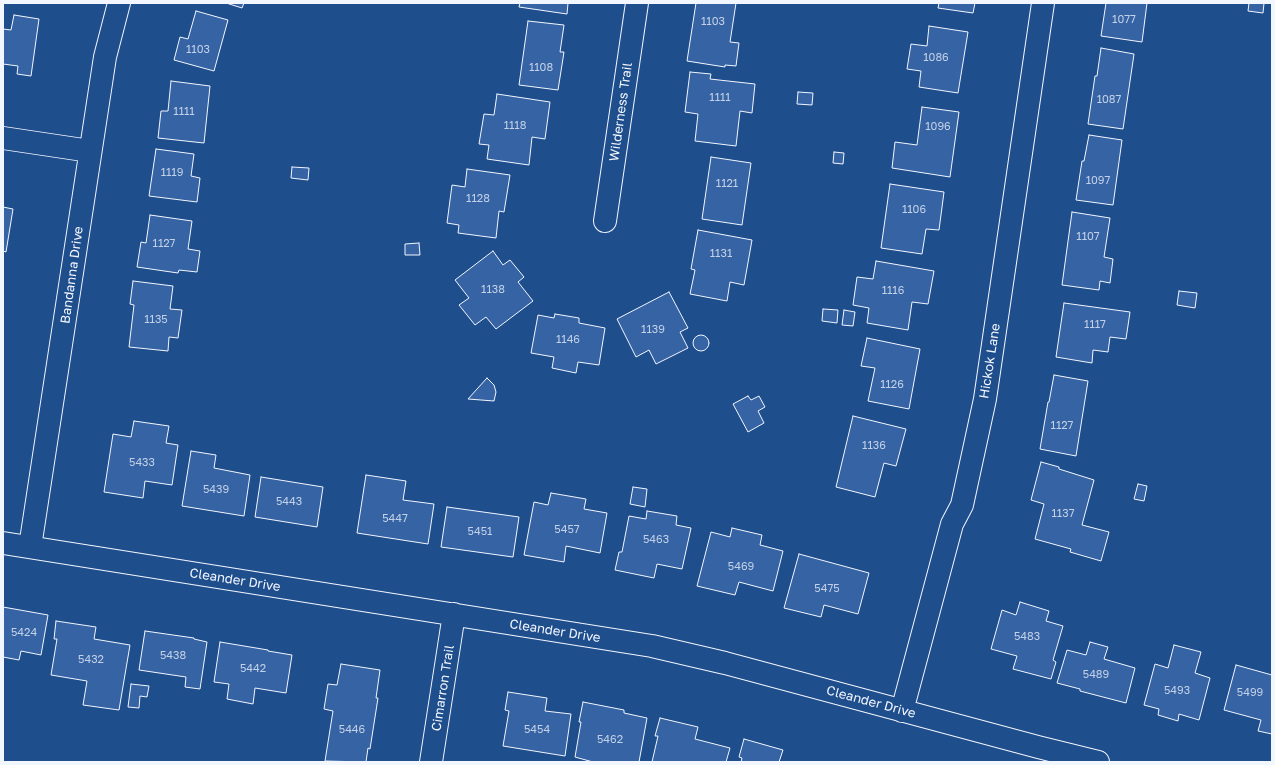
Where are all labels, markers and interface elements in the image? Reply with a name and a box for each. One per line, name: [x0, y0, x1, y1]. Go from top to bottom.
house number: 1077: [1112, 13, 1136, 27]
house number: 1103: [701, 15, 725, 29]
house number: 1103: [186, 43, 210, 57]
house number: 1086: [923, 51, 949, 65]
house number: 1108: [529, 61, 553, 75]
street label: Wilderness Trail: [606, 61, 636, 163]
house number: 1111: [709, 91, 731, 105]
house number: 1087: [1097, 93, 1121, 107]
house number: 1111: [173, 105, 195, 119]
house number: 1118: [504, 119, 526, 133]
house number: 1096: [925, 120, 951, 134]
house number: 1119: [161, 166, 183, 180]
house number: 1097: [1086, 174, 1110, 188]
house number: 1121: [716, 177, 738, 191]
house number: 1128: [466, 192, 490, 206]
house number: 1106: [902, 203, 926, 217]
street label: Bandanna Drive: [57, 225, 87, 325]
house number: 1107: [1076, 230, 1100, 244]
house number: 1127: [153, 237, 175, 251]
house number: 1131: [710, 247, 732, 261]
house number: 1138: [481, 283, 505, 297]
house number: 1116: [882, 284, 904, 298]
house number: 1135: [144, 313, 168, 327]
house number: 1117: [1084, 318, 1106, 332]
street label: Hickok Lane: [976, 322, 1004, 400]
house number: 1139: [641, 323, 665, 337]
house number: 1146: [556, 333, 580, 347]
house number: 1126: [880, 378, 904, 392]
house number: 1127: [1051, 419, 1073, 433]
house number: 1136: [862, 439, 886, 453]
house number: 5433: [129, 456, 155, 470]
house number: 5439: [203, 483, 229, 497]
house number: 5443: [276, 495, 302, 509]
house number: 1137: [1052, 507, 1074, 521]
house number: 5447: [382, 512, 408, 526]
house number: 5457: [554, 523, 580, 537]
house number: 5451: [468, 525, 492, 539]
house number: 5463: [643, 533, 669, 547]
house number: 5469: [728, 560, 754, 574]
street label: Cleander Drive: [188, 565, 282, 595]
house number: 5475: [814, 582, 840, 596]
street label: Cleander Drive: [508, 616, 602, 646]
house number: 5424: [11, 626, 37, 640]
house number: 5483: [1014, 630, 1040, 644]
street label: Cimarron Trail: [428, 644, 458, 732]
house number: 5438: [160, 649, 186, 663]
house number: 5432: [78, 653, 104, 667]
house number: 5442: [240, 662, 266, 676]
house number: 5489: [1083, 668, 1109, 682]
street label: Cleander Drive: [825, 683, 917, 721]
house number: 5493: [1164, 684, 1190, 698]
house number: 5499: [1237, 686, 1263, 700]
house number: 5446: [339, 723, 365, 737]
house number: 5454: [524, 723, 550, 737]
house number: 5462: [597, 733, 623, 747]

